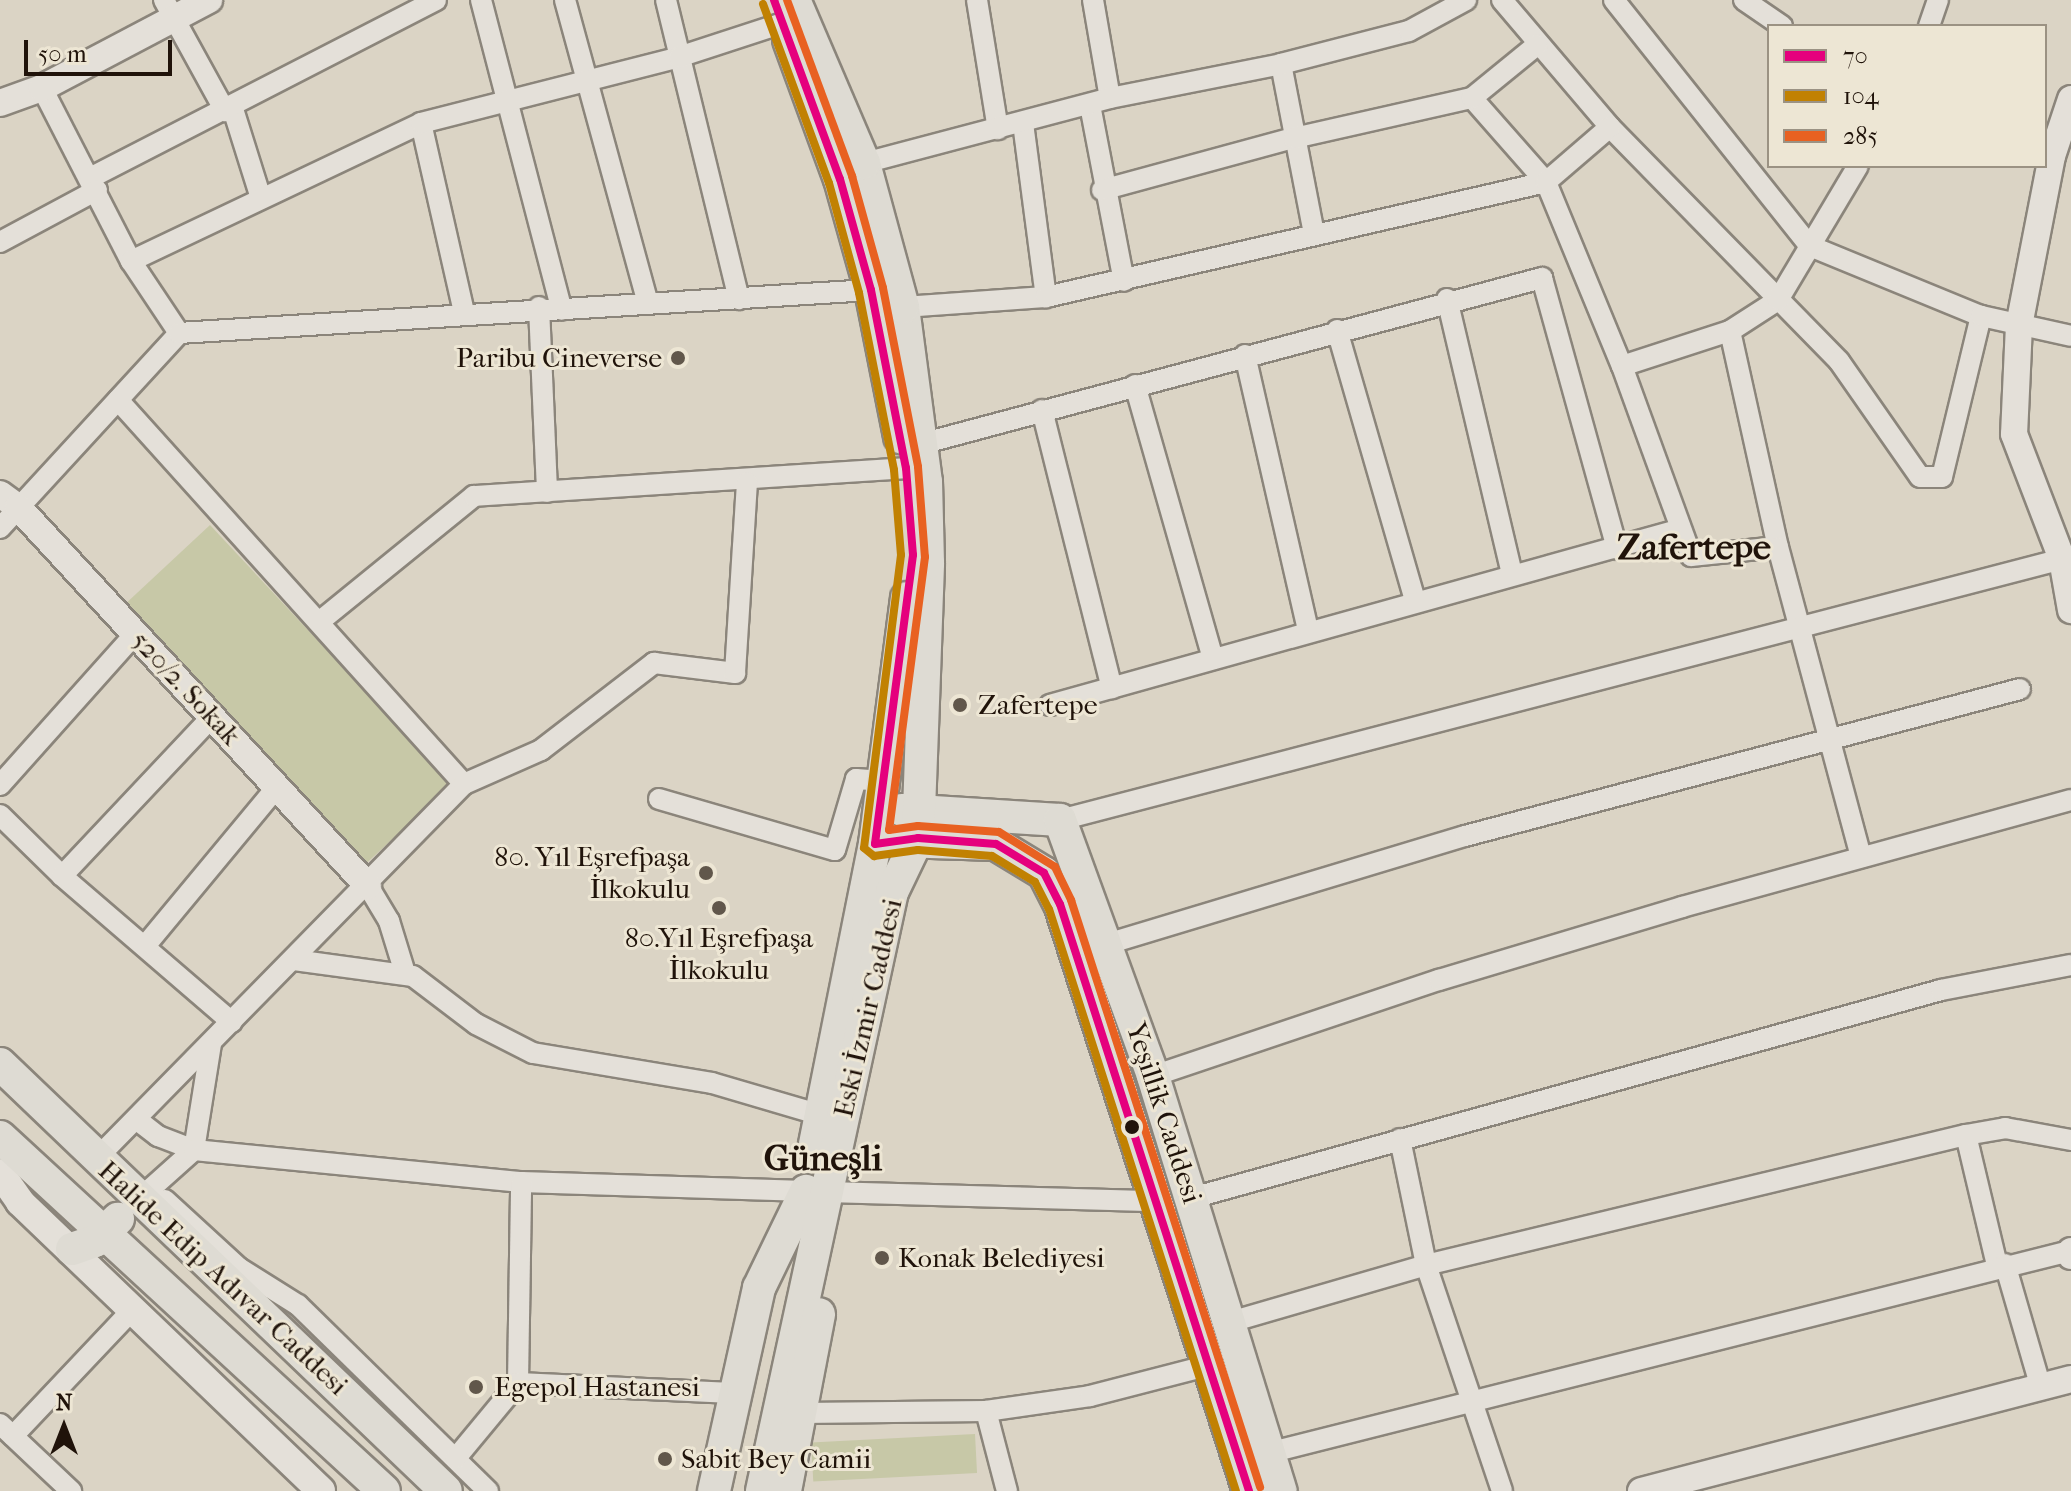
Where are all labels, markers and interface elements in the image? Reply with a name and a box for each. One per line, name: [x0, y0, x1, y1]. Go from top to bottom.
scale bar: [28, 24, 176, 74]
legend: [1767, 24, 2047, 168]
text: 50 m: [38, 40, 87, 68]
text: 70: [1843, 42, 1868, 70]
text: 104: [1843, 82, 1879, 110]
text: 285: [1843, 122, 1878, 150]
place label: Paribu Cineverse: [456, 341, 662, 375]
marker: Paribu Cineverse: [669, 349, 687, 367]
district label: Zafertepe: [1617, 526, 1771, 570]
street label: 520/2. Sokak: [124, 624, 248, 752]
place label: Zafertepe: [978, 688, 1098, 722]
marker: Zafertepe: [949, 694, 971, 716]
place label: 80. Yıl Eşrefpaşa İlkokulu: [494, 840, 690, 906]
marker: 80. Yıl Eşrefpaşa İlkokulu: [697, 864, 715, 882]
street label: Eski İzmir Caddesi: [826, 895, 910, 1121]
marker: 80.Yıl Eşrefpaşa İlkokulu: [710, 899, 728, 917]
place label: 80.Yıl Eşrefpaşa İlkokulu: [625, 921, 813, 987]
street label: Yeşillik Caddesi: [1119, 1018, 1209, 1208]
unlabelled marker: [1124, 1119, 1140, 1135]
district label: Güneşli: [764, 1137, 882, 1181]
street label: Halide Edip Adıvar Caddesi: [91, 1154, 355, 1402]
place label: Konak Belediyesi: [898, 1241, 1105, 1275]
marker: Konak Belediyesi: [873, 1249, 891, 1267]
place label: Egepol Hastanesi: [494, 1370, 700, 1404]
marker: Egepol Hastanesi: [465, 1376, 487, 1398]
north arrow: [24, 1387, 104, 1467]
text: N: [56, 1390, 72, 1416]
place label: Sabit Bey Camii: [681, 1442, 871, 1476]
marker: Sabit Bey Camii: [656, 1450, 674, 1468]

